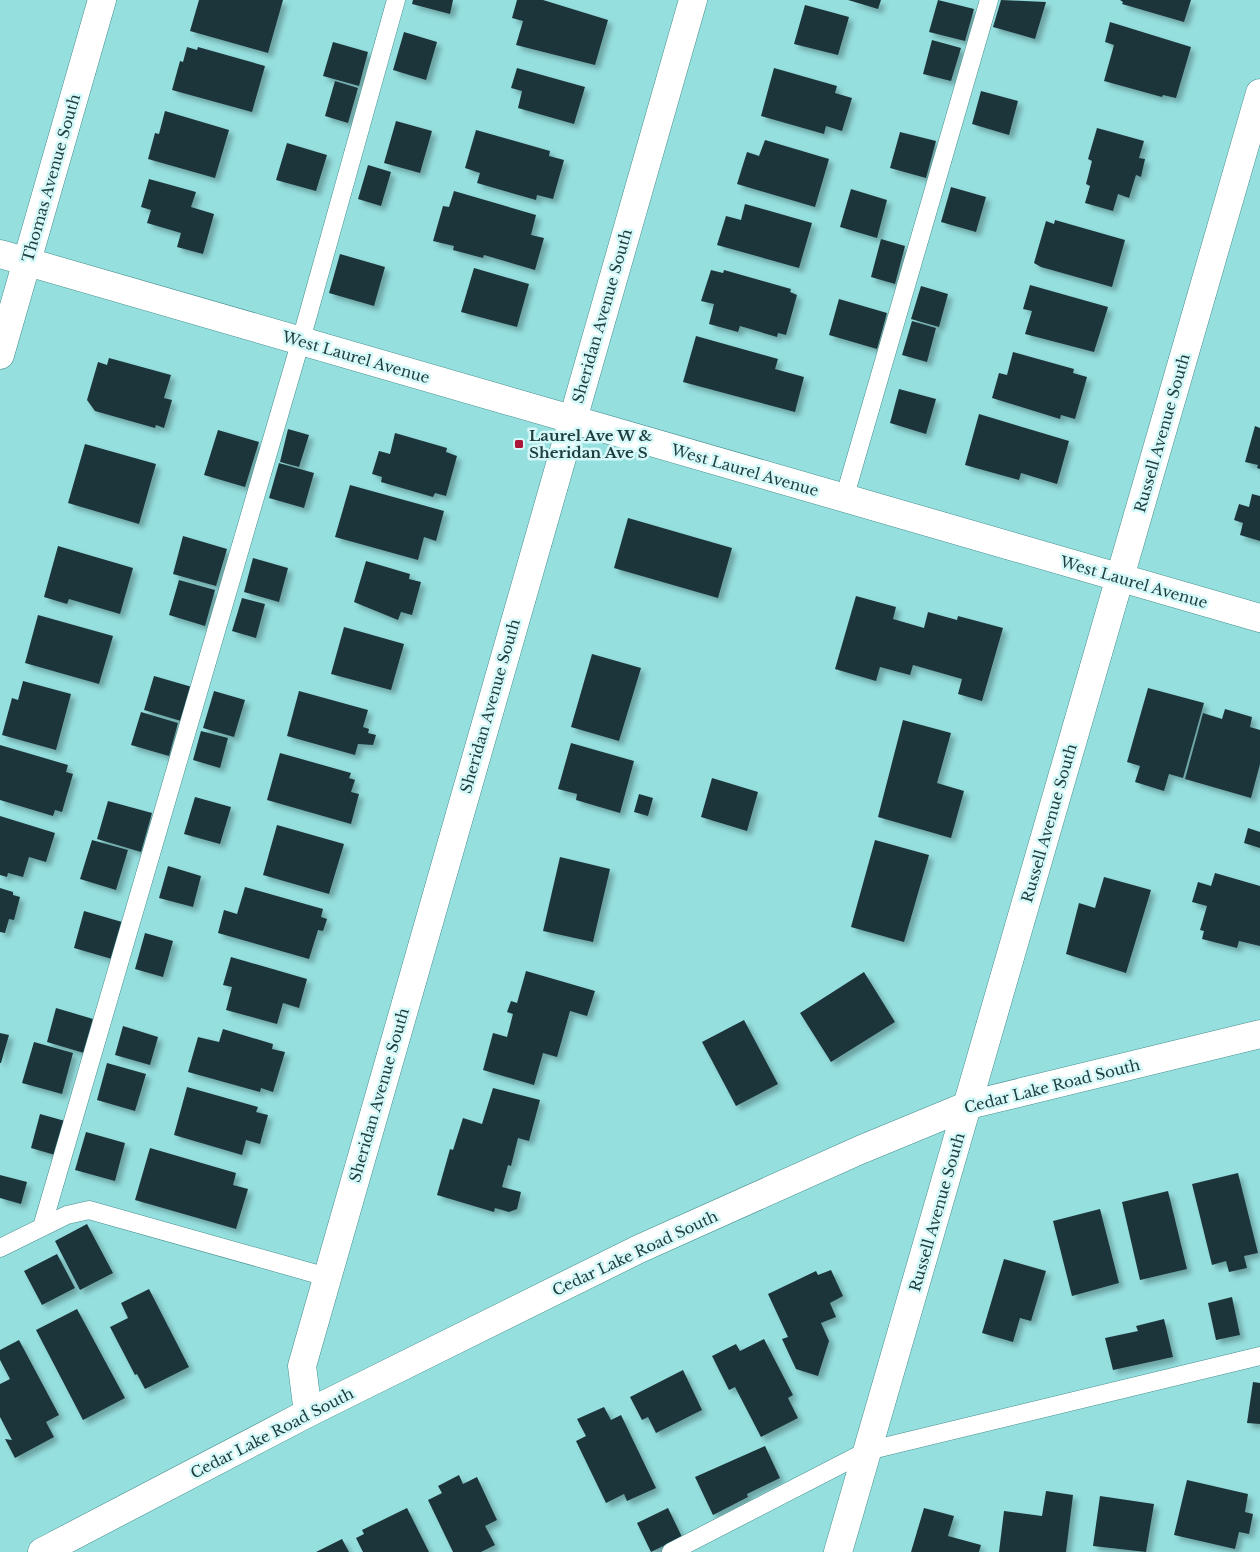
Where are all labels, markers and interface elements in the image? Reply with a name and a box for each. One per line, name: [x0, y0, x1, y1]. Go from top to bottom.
street label: Thomas Avenue South: [18, 92, 84, 264]
street label: Sheridan Avenue South: [568, 227, 636, 405]
street label: West Laurel Avenue: [279, 327, 432, 387]
street label: Russell Avenue South: [1130, 351, 1194, 515]
place label: Laurel Ave W & Sheridan Ave S: [529, 426, 652, 462]
marker: Laurel Ave W & Sheridan Ave S: [513, 438, 525, 450]
street label: West Laurel Avenue: [668, 440, 821, 500]
street label: West Laurel Avenue: [1057, 552, 1210, 612]
street label: Sheridan Avenue South: [456, 617, 524, 795]
street label: Russell Avenue South: [1017, 741, 1081, 905]
street label: Sheridan Avenue South: [345, 1006, 413, 1184]
street label: Cedar Lake Road South: [962, 1055, 1142, 1117]
street label: Russell Avenue South: [905, 1130, 969, 1294]
street label: Cedar Lake Road South: [549, 1206, 721, 1300]
street label: Cedar Lake Road South: [187, 1384, 357, 1482]

